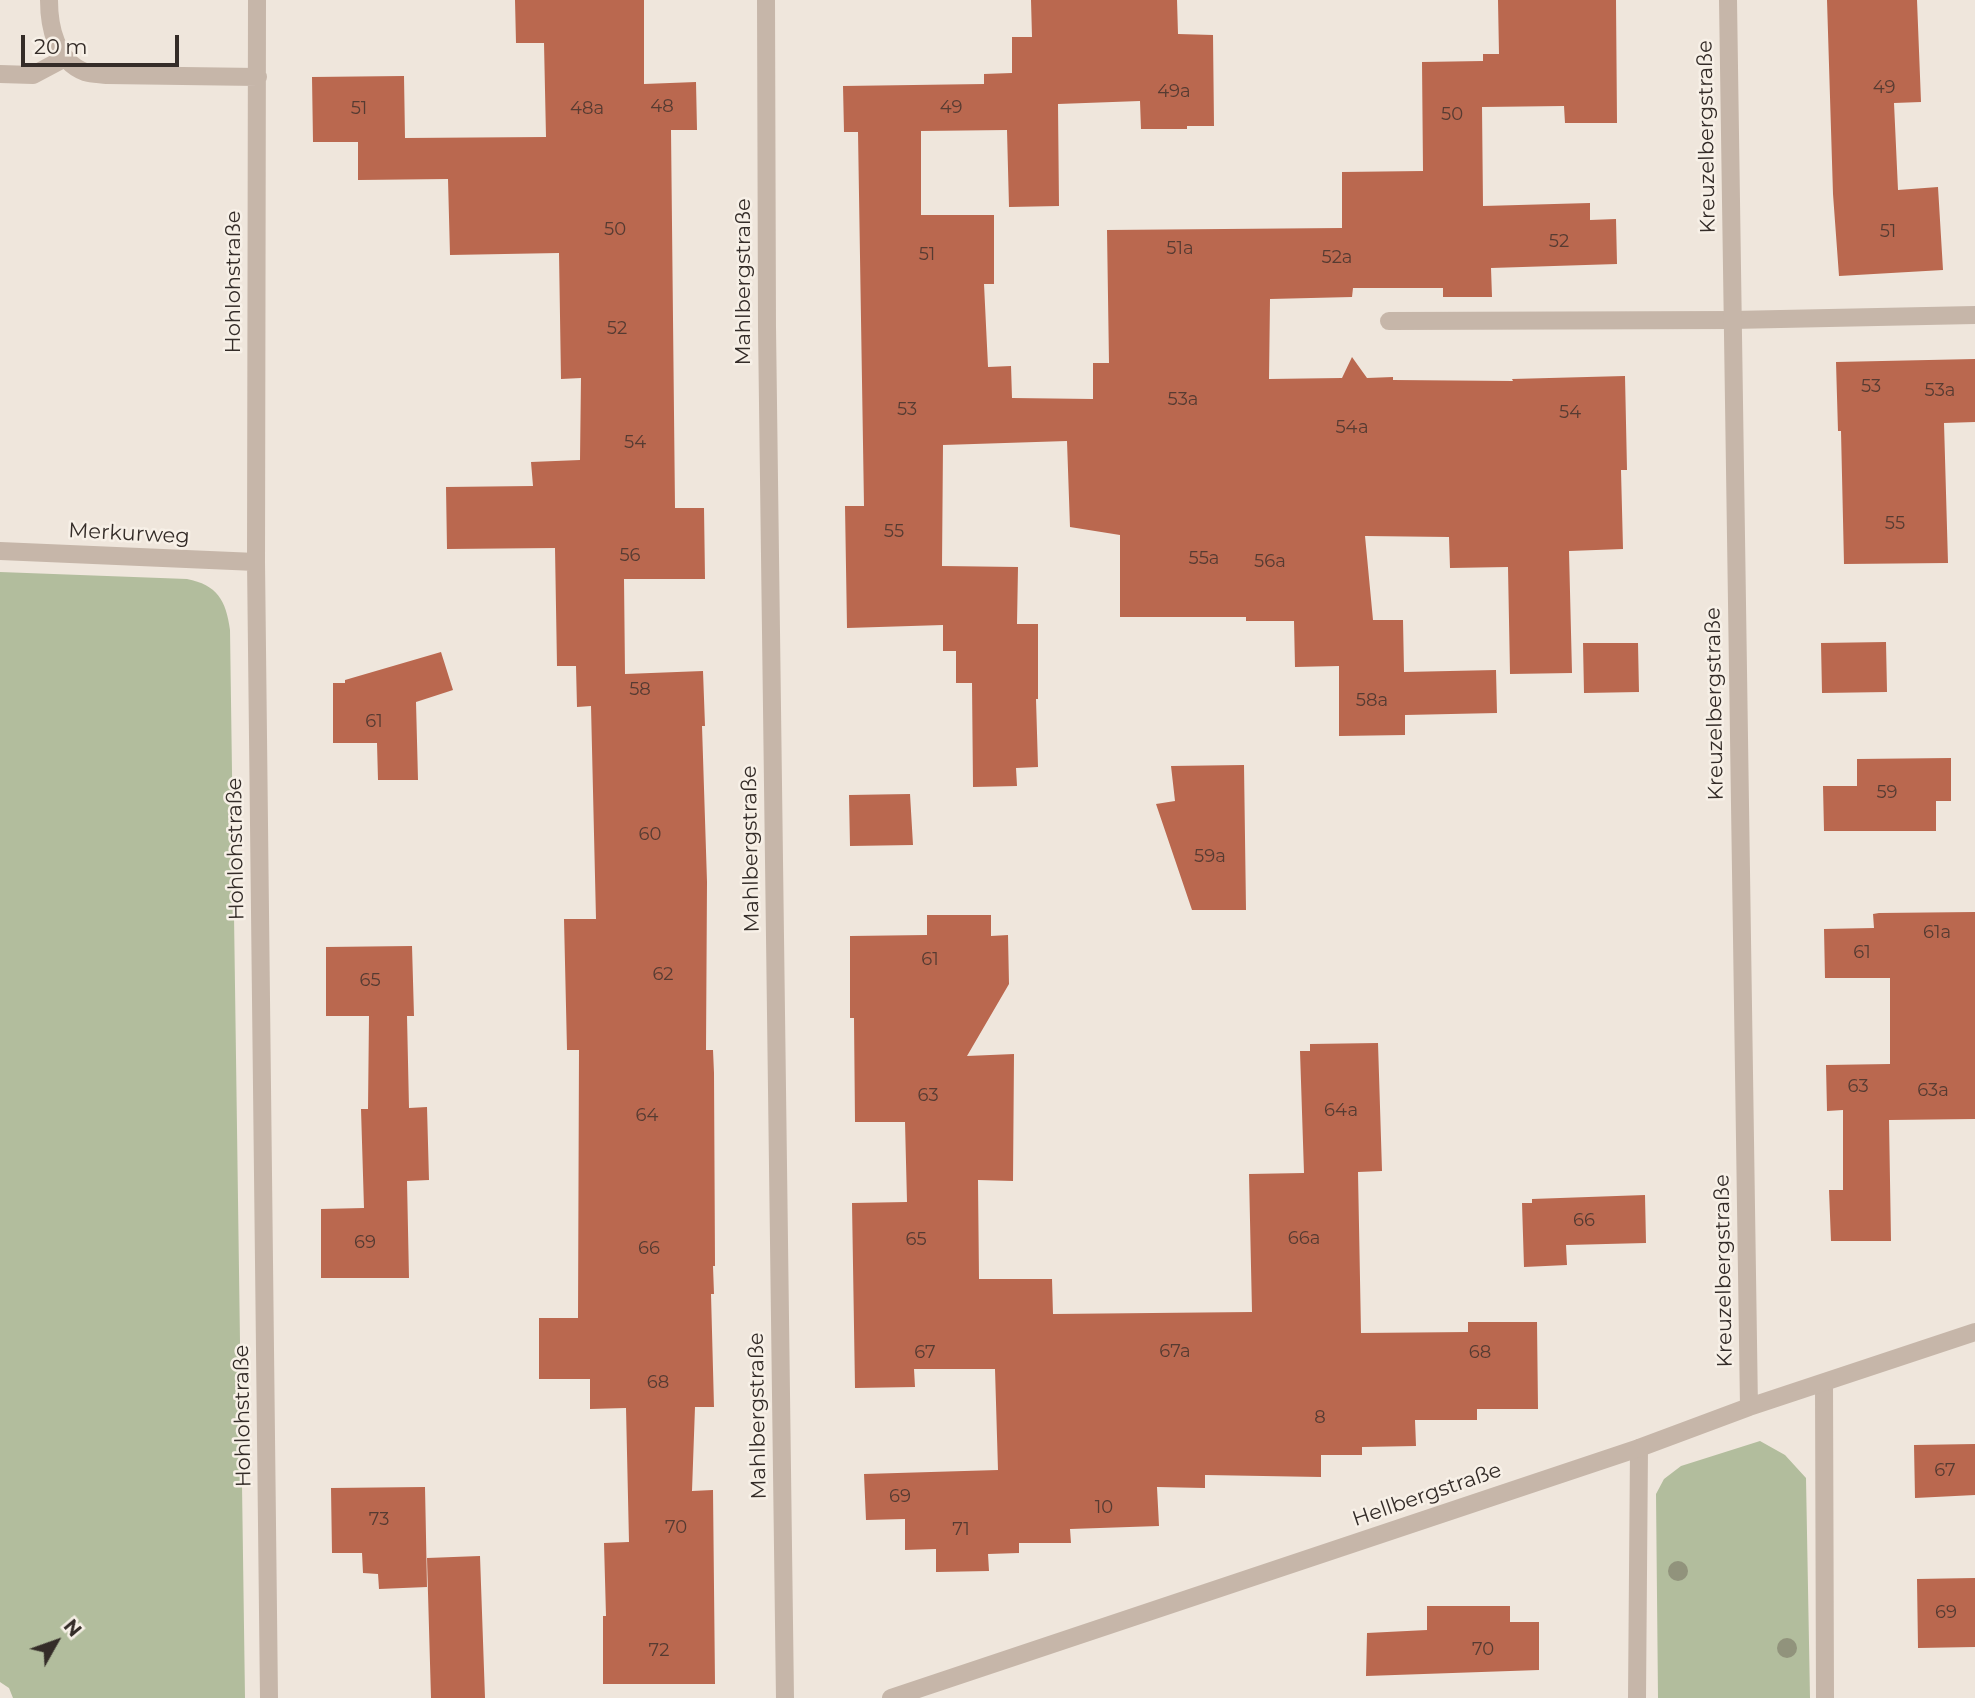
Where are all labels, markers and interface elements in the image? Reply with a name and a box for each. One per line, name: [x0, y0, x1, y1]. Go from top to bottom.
scale bar: [24, 21, 182, 65]
text: 20 m: [34, 34, 88, 59]
street label: Kreuzelbergstraße: [1693, 40, 1721, 234]
house number: 49: [1873, 77, 1895, 99]
house number: 49a: [1157, 81, 1191, 103]
house number: 48: [650, 96, 674, 118]
house number: 49: [940, 97, 962, 119]
house number: 51: [351, 98, 367, 120]
house number: 48a: [570, 98, 604, 120]
house number: 50: [1441, 104, 1463, 126]
street label: Mahlbergstraße: [731, 198, 757, 366]
street label: Hohlohstraße: [221, 211, 247, 353]
house number: 50: [604, 219, 626, 241]
house number: 51: [1880, 221, 1896, 243]
house number: 52: [1549, 231, 1569, 253]
house number: 51a: [1166, 238, 1194, 260]
house number: 51: [919, 244, 935, 266]
house number: 52a: [1322, 247, 1352, 269]
house number: 52: [607, 318, 627, 340]
house number: 53: [1861, 376, 1881, 398]
house number: 53a: [1925, 380, 1955, 402]
house number: 53a: [1168, 389, 1198, 411]
house number: 53: [897, 399, 917, 421]
house number: 54: [1559, 402, 1581, 424]
house number: 54a: [1335, 417, 1369, 439]
house number: 54: [624, 432, 646, 454]
house number: 55: [1885, 513, 1905, 535]
street label: Merkurweg: [68, 518, 190, 550]
house number: 55: [884, 521, 904, 543]
house number: 56: [619, 545, 641, 567]
house number: 55a: [1189, 548, 1219, 570]
house number: 56a: [1254, 551, 1286, 573]
street label: Kreuzelbergstraße: [1701, 607, 1729, 801]
house number: 58: [629, 679, 651, 701]
house number: 58a: [1356, 690, 1388, 712]
house number: 61: [365, 711, 383, 733]
street label: Mahlbergstraße: [737, 765, 765, 933]
street label: Hohlohstraße: [222, 777, 250, 921]
house number: 59: [1876, 782, 1898, 804]
house number: 60: [639, 824, 661, 846]
house number: 59a: [1194, 846, 1226, 868]
house number: 61a: [1923, 922, 1951, 944]
house number: 61: [1853, 942, 1871, 964]
house number: 61: [921, 949, 939, 971]
house number: 62: [652, 964, 674, 986]
house number: 65: [359, 970, 381, 992]
house number: 63: [1847, 1076, 1869, 1098]
house number: 63a: [1917, 1080, 1949, 1102]
house number: 63: [917, 1085, 939, 1107]
house number: 64a: [1324, 1100, 1358, 1122]
house number: 64: [636, 1105, 658, 1127]
street label: Kreuzelbergstraße: [1710, 1174, 1738, 1368]
house number: 66: [1573, 1210, 1595, 1232]
house number: 66a: [1288, 1228, 1320, 1250]
house number: 65: [905, 1229, 927, 1251]
house number: 69: [354, 1232, 376, 1254]
house number: 66: [638, 1238, 660, 1260]
street label: Mahlbergstraße: [744, 1332, 772, 1500]
house number: 67a: [1159, 1341, 1191, 1363]
house number: 67: [914, 1342, 936, 1364]
house number: 68: [1469, 1342, 1491, 1364]
street label: Hohlohstraße: [229, 1344, 257, 1488]
house number: 68: [647, 1372, 669, 1394]
house number: 8: [1314, 1407, 1326, 1429]
street label: Hellbergstraße: [1349, 1458, 1505, 1532]
house number: 67: [1934, 1460, 1956, 1482]
house number: 69: [889, 1486, 911, 1508]
house number: 10: [1095, 1497, 1113, 1519]
house number: 73: [369, 1509, 389, 1531]
house number: 70: [665, 1517, 687, 1539]
house number: 71: [952, 1519, 970, 1541]
house number: 69: [1935, 1602, 1957, 1624]
north arrow: [21, 1607, 91, 1677]
text: N: [59, 1615, 86, 1641]
house number: 70: [1472, 1639, 1494, 1661]
house number: 72: [649, 1640, 669, 1662]

